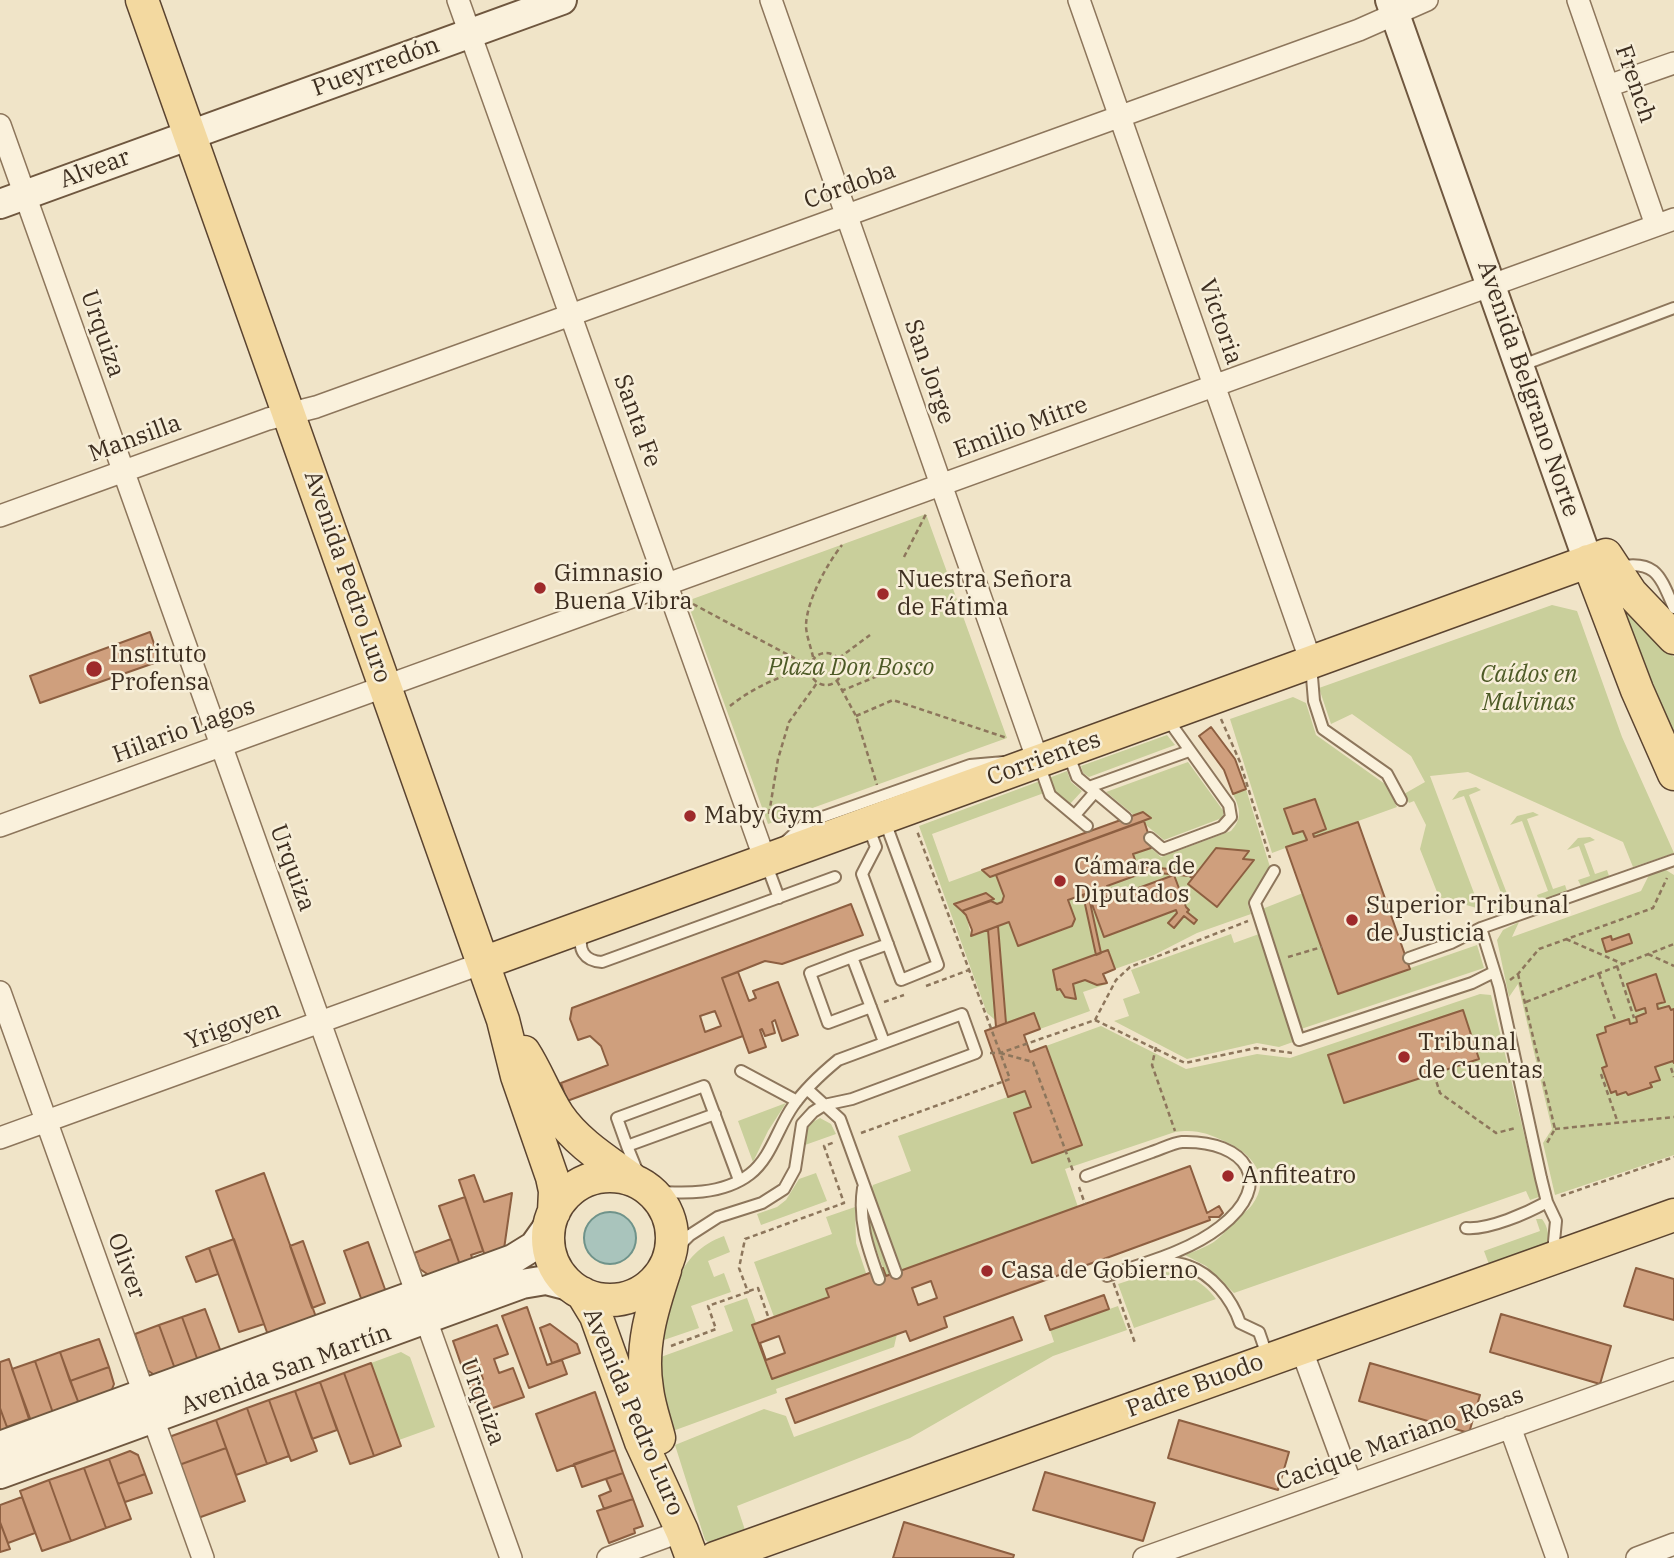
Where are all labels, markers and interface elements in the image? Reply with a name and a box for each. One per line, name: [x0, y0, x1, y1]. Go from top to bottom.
street label: Pueyrredón: [308, 31, 444, 103]
street label: French: [1608, 41, 1662, 127]
street label: Alvear: [56, 143, 134, 195]
street label: Córdoba: [800, 156, 900, 216]
street label: Avenida Belgrano Norte: [1471, 257, 1585, 521]
street label: Victoria: [1192, 275, 1248, 369]
street label: Urquiza: [74, 287, 130, 381]
street label: San Jorge: [898, 316, 960, 428]
street label: Santa Fe: [607, 371, 667, 471]
street label: Emilio Mitre: [950, 391, 1092, 465]
street label: Mansilla: [85, 409, 185, 469]
street label: Avenida Pedro Luro: [297, 467, 397, 687]
place label: Gimnasio Buena Vibra: [554, 560, 693, 616]
place label: Nuestra Señora de Fátima: [897, 566, 1072, 622]
marker: Gimnasio Buena Vibra: [532, 580, 548, 596]
marker: Nuestra Señora de Fátima: [875, 586, 891, 602]
place label: Instituto Profensa: [110, 641, 210, 697]
park label: Plaza Don Bosco: [768, 654, 934, 682]
marker: Instituto Profensa: [84, 659, 104, 679]
park label: Caídos en Malvinas: [1480, 661, 1578, 717]
street label: Hilario Lagos: [109, 692, 259, 770]
street label: Corrientes: [983, 725, 1105, 793]
place label: Maby Gym: [704, 802, 823, 830]
marker: Maby Gym: [682, 808, 698, 824]
street label: Urquiza: [263, 821, 321, 915]
place label: Cámara de Diputados: [1074, 853, 1195, 909]
marker: Cámara de Diputados: [1052, 873, 1068, 889]
place label: Superior Tribunal de Justicia: [1366, 892, 1569, 948]
marker: Superior Tribunal de Justicia: [1344, 912, 1360, 928]
street label: Yrigoyen: [181, 995, 285, 1057]
place label: Tribunal de Cuentas: [1418, 1029, 1543, 1085]
marker: Tribunal de Cuentas: [1396, 1049, 1412, 1065]
place label: Anfiteatro: [1242, 1162, 1356, 1190]
marker: Anfiteatro: [1220, 1168, 1236, 1184]
street label: Oliver: [101, 1229, 151, 1303]
place label: Casa de Gobierno: [1001, 1257, 1198, 1285]
marker: Casa de Gobierno: [979, 1263, 995, 1279]
street label: Avenida Pedro Luro: [576, 1304, 690, 1520]
street label: Avenida San Martín: [177, 1319, 395, 1421]
street label: Padre Buodo: [1122, 1348, 1268, 1424]
street label: Urquiza: [453, 1355, 511, 1449]
street label: Cacique Mariano Rosas: [1272, 1381, 1528, 1497]

